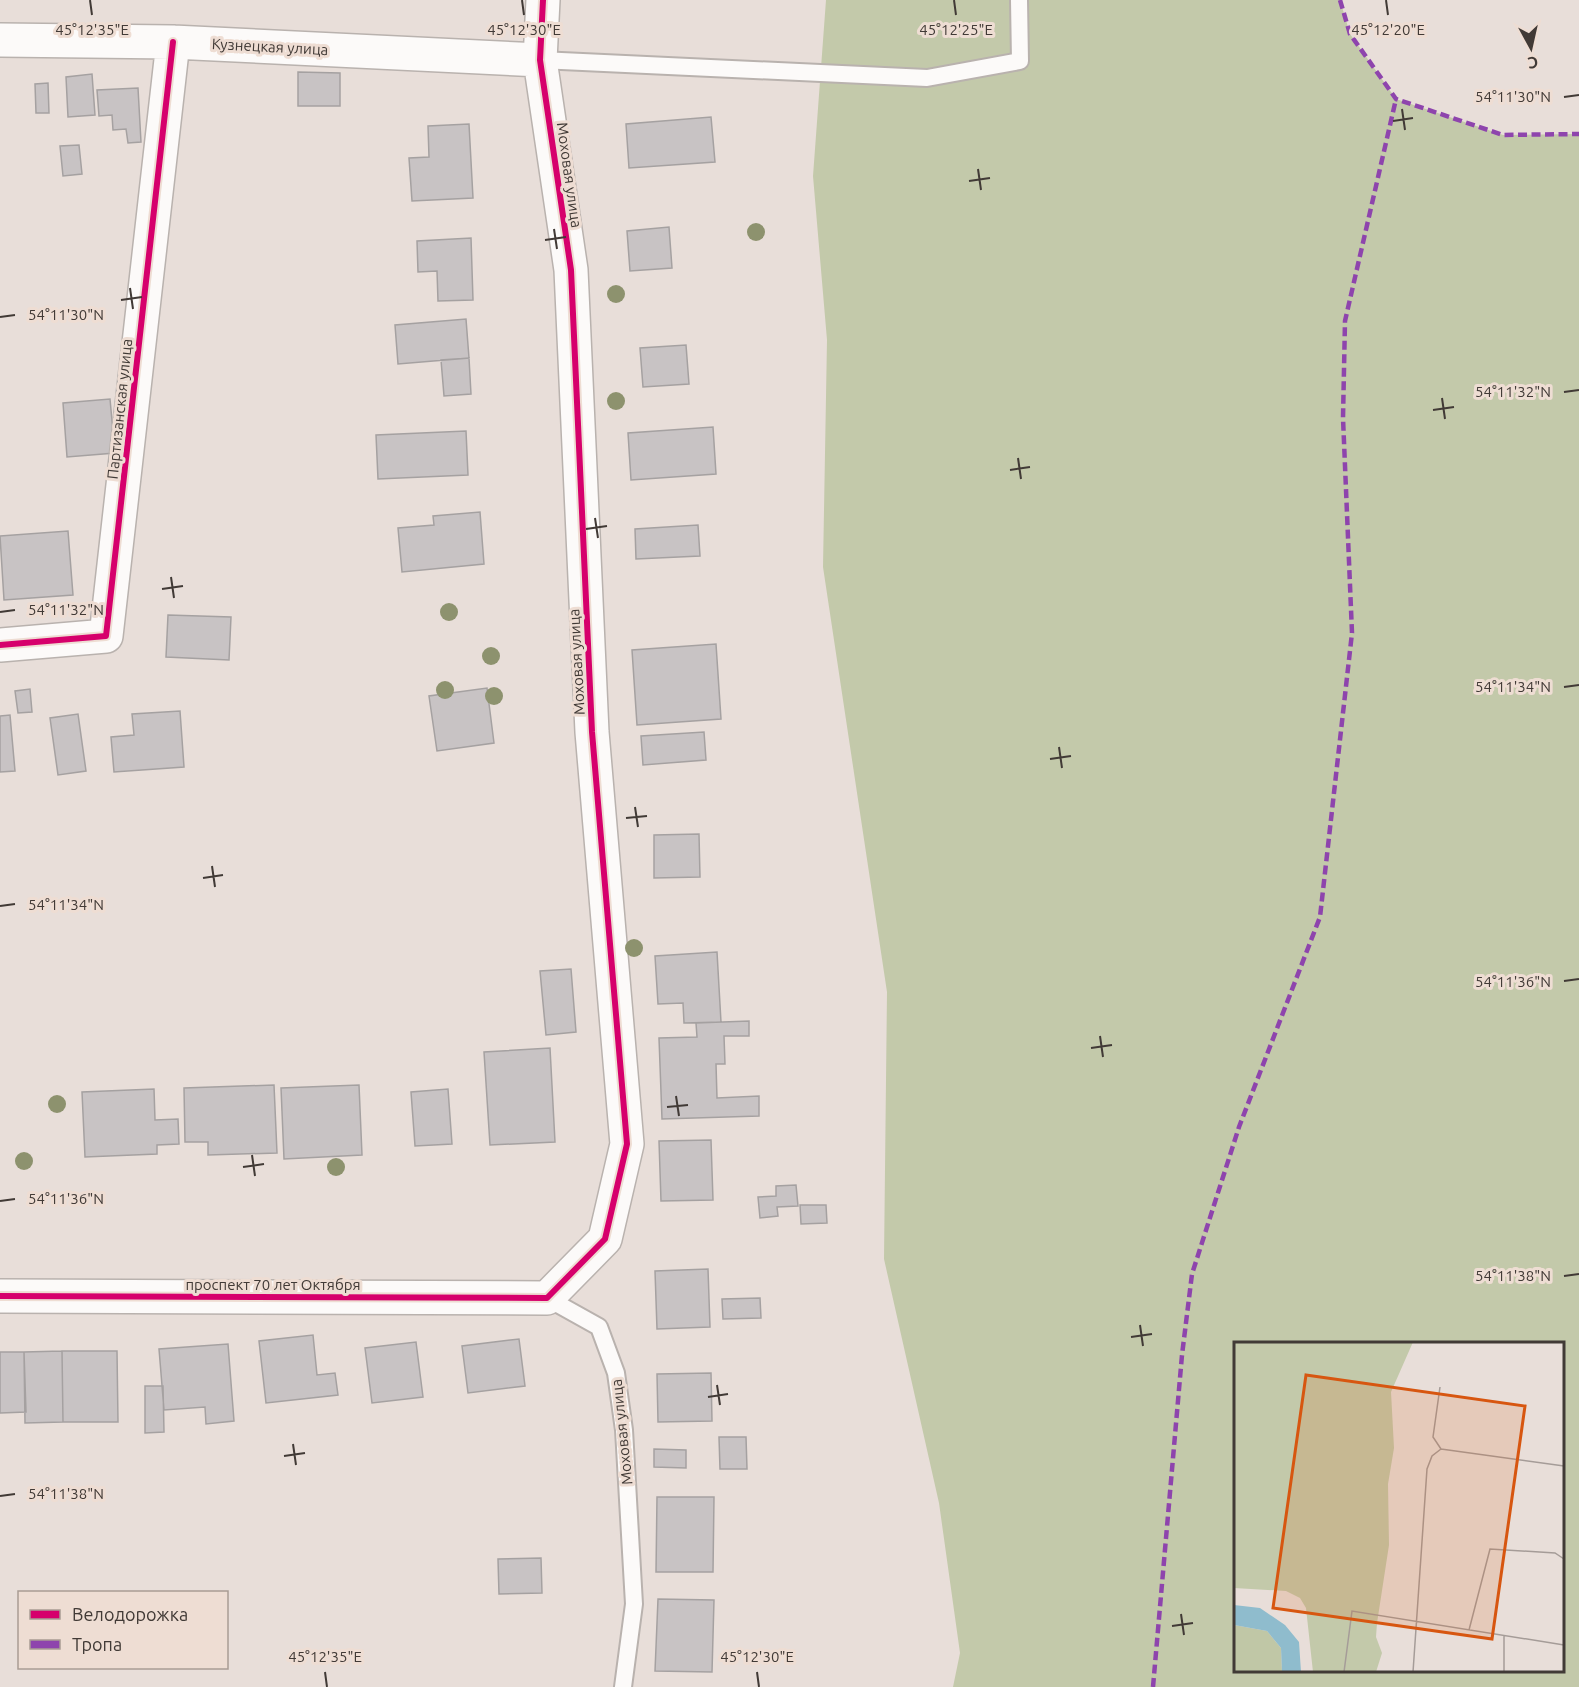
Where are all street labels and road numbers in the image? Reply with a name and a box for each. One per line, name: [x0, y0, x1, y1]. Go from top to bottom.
street label: Кузнецкая улица: [211, 35, 329, 58]
street label: Моховая улица: [554, 121, 585, 229]
street label: Партизанская улица: [104, 338, 135, 480]
street label: Моховая улица: [565, 608, 588, 716]
street label: проспект 70 лет Октября: [185, 1276, 361, 1293]
street label: Моховая улица: [607, 1378, 636, 1486]

